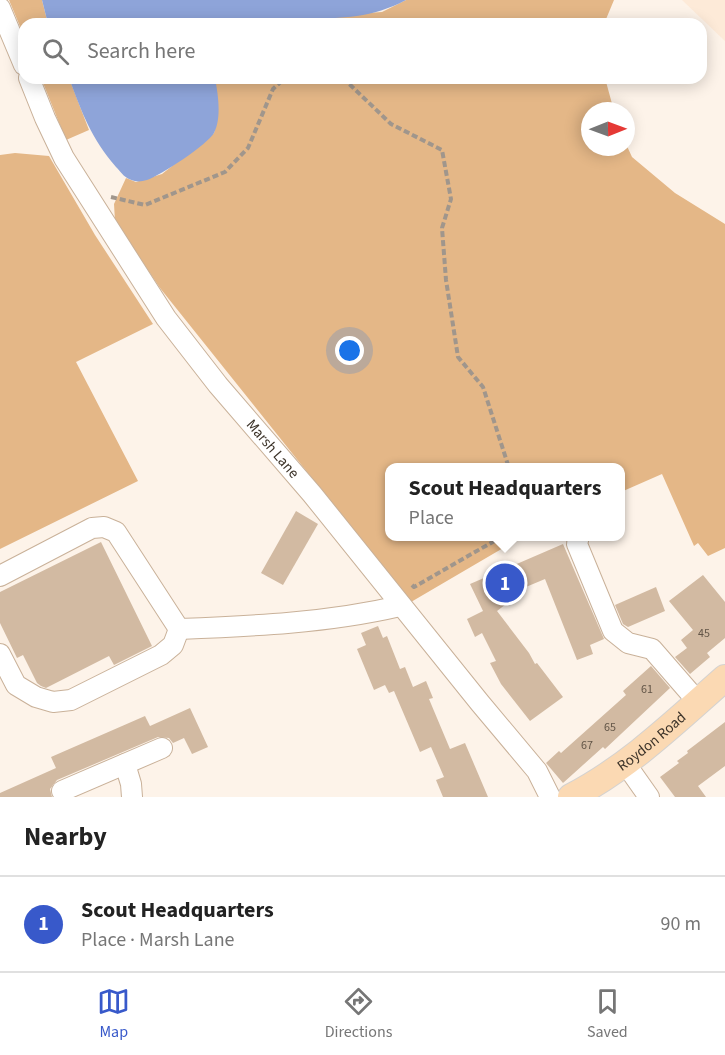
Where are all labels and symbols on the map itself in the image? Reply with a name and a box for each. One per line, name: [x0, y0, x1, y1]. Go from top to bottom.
north arrow: [581, 102, 635, 156]
your location: [335, 336, 364, 365]
street label: Marsh Lane: [241, 415, 304, 483]
pin: 1: [486, 560, 524, 606]
house number: 45: [698, 625, 710, 642]
house number: 61: [641, 681, 653, 698]
street label: Roydon Road: [613, 707, 691, 776]
house number: 65: [604, 719, 616, 736]
house number: 67: [581, 737, 593, 754]

